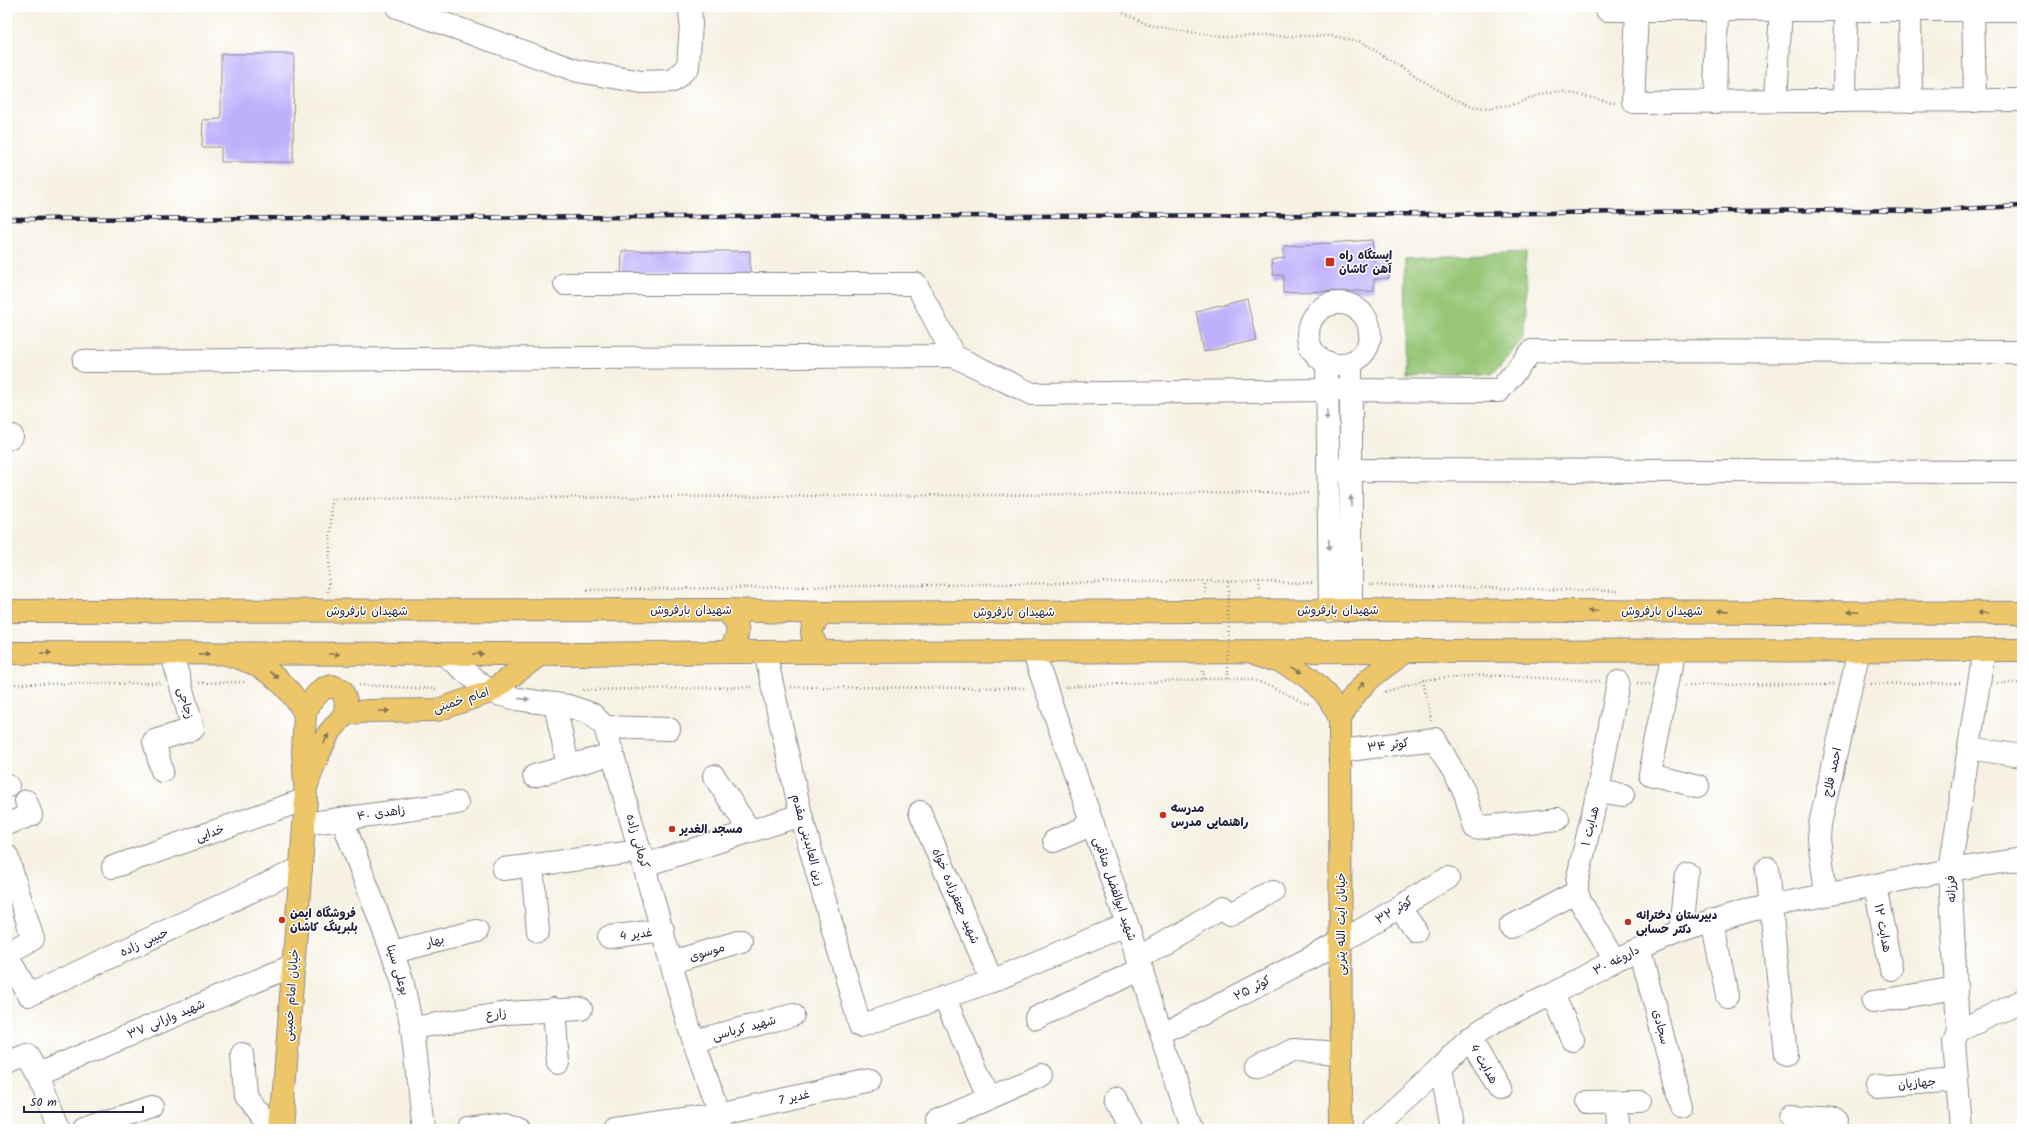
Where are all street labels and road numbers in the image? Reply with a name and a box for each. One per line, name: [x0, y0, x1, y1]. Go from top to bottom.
street label: شهیدان بارفروش: [650, 601, 732, 620]
street label: شهیدان بارفروش: [1297, 601, 1379, 620]
street label: شهیدان بارفروش: [326, 602, 408, 621]
street label: شهیدان بارفروش: [1621, 602, 1703, 621]
street label: شهیدان بارفروش: [973, 603, 1055, 622]
street label: امام خمینی: [431, 682, 492, 718]
street label: زجاجی: [172, 685, 199, 721]
street label: کوثر ۳۴: [1366, 734, 1410, 757]
street label: احمد فلاح: [1818, 746, 1847, 798]
street label: زین العابدینی مقدم: [786, 792, 829, 888]
street label: زاهدی ۴۰: [356, 801, 406, 826]
street label: هدایت ۱: [1576, 804, 1605, 848]
street label: کرمانی زاده: [621, 812, 654, 871]
street label: خدایی: [193, 820, 227, 847]
street label: شهید ابوالفضل مناقبی: [1088, 835, 1141, 944]
street label: شهید جعفرزاده خواه: [927, 845, 984, 947]
street label: خیابان آیت الله یثربی: [1332, 873, 1351, 975]
street label: فرزانه: [1941, 875, 1962, 903]
street label: کوثر ۳۲: [1372, 892, 1417, 929]
street label: هدایت ۱۲: [1869, 902, 1897, 954]
street label: حبیبی زاده: [117, 923, 172, 962]
street label: غدیر 4: [619, 923, 653, 946]
street label: بهار: [423, 930, 446, 953]
street label: موسوی: [687, 938, 727, 967]
street label: داروغه ۳۰: [1590, 941, 1643, 980]
street label: بوعلی سینا: [381, 942, 414, 998]
street label: خیابان امام خمینی: [279, 948, 304, 1042]
street label: کوثر ۲۵: [1230, 971, 1274, 1006]
street label: شهید وارانی ۳۷: [124, 995, 208, 1044]
street label: زارع: [485, 1004, 507, 1025]
street label: سجادی: [1647, 1008, 1674, 1047]
street label: شهید کرباسی: [710, 1011, 778, 1046]
street label: هدایت 4: [1465, 1041, 1503, 1088]
street label: جهازیان: [1897, 1072, 1937, 1095]
street label: غدیر 7: [777, 1085, 812, 1110]

